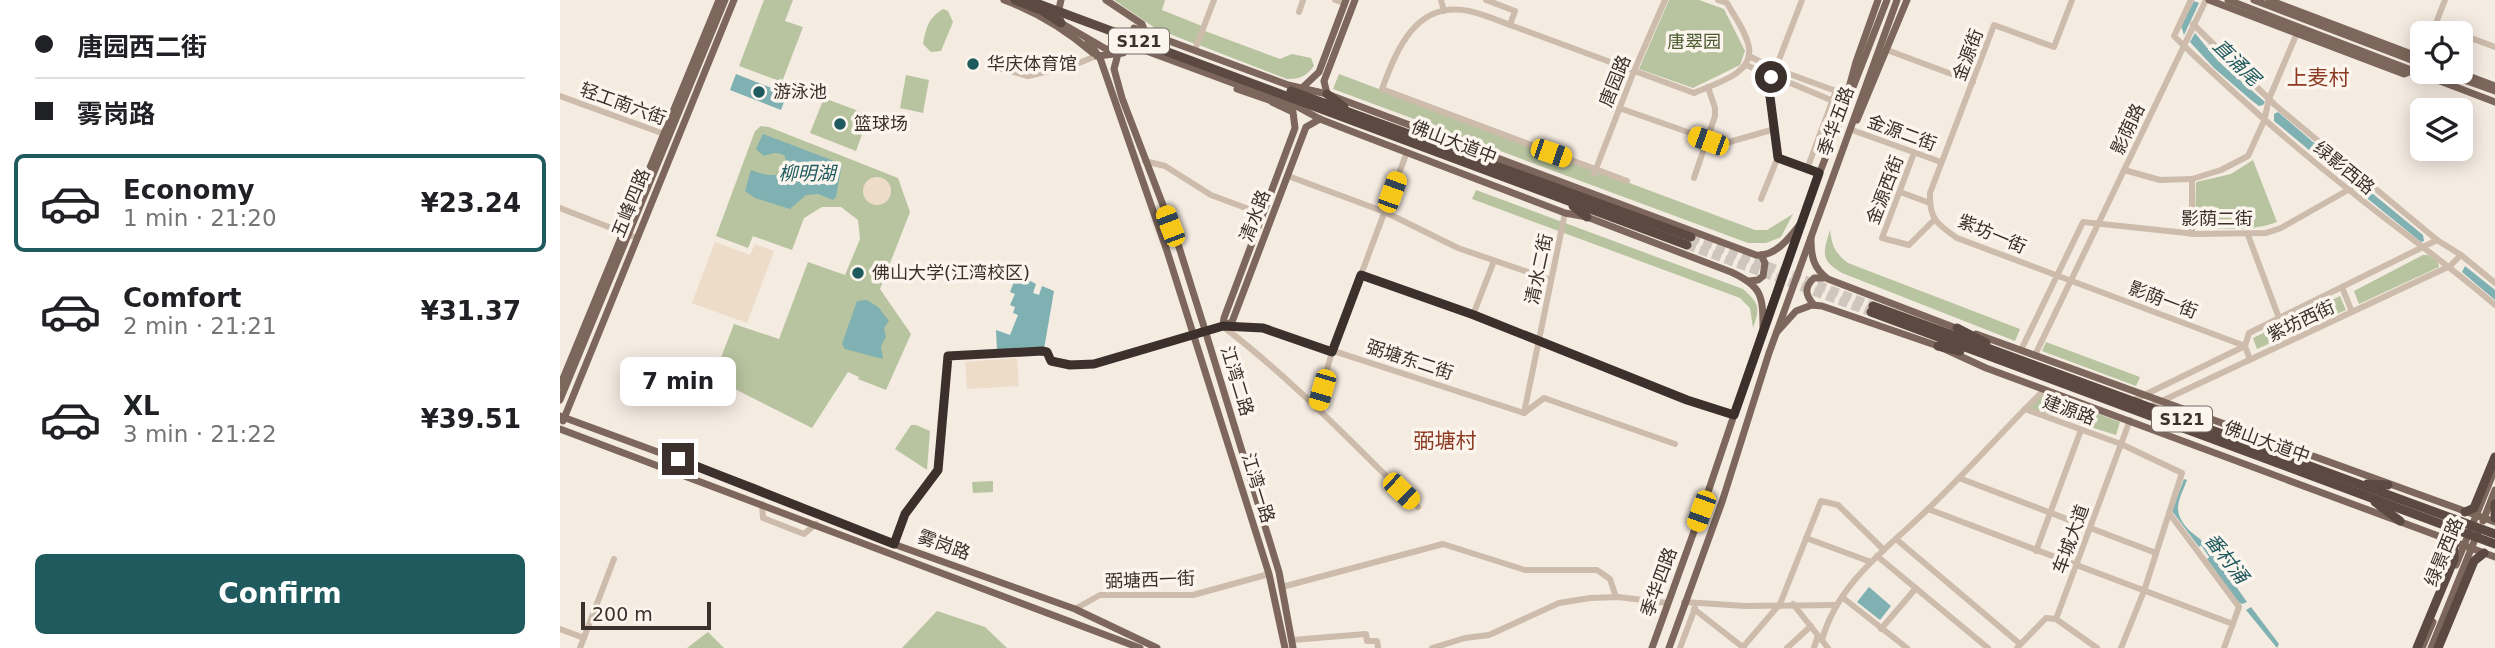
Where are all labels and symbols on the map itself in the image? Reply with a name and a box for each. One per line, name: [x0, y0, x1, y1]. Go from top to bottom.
street label: 金源街: [1948, 26, 1987, 84]
road number: S121: [1109, 28, 1169, 54]
park label: 唐翠园: [1667, 31, 1721, 52]
water label: 直涌尾: [2209, 34, 2267, 91]
street label: 唐园路: [1595, 52, 1634, 110]
place label: 华庆体育馆: [987, 53, 1077, 74]
marker: 华庆体育馆: [965, 56, 981, 72]
route start: [1755, 61, 1787, 93]
district label: 上麦村: [2287, 66, 2350, 90]
street label: 轻工南六街: [577, 78, 669, 129]
place label: 游泳池: [773, 81, 827, 102]
street label: 季华五路: [1813, 83, 1858, 158]
marker: 游泳池: [751, 84, 767, 100]
street label: 影荫路: [2107, 100, 2148, 158]
street label: 金源二街: [1865, 110, 1940, 155]
place label: 篮球场: [854, 113, 908, 134]
marker: 篮球场: [832, 116, 848, 132]
street label: 佛山大道中: [1408, 116, 1500, 167]
car: [1685, 124, 1732, 158]
car: [1528, 136, 1575, 170]
street label: 绿影西路: [2310, 137, 2379, 198]
street label: 金源西街: [1862, 152, 1907, 227]
water label: 柳明湖: [778, 162, 838, 184]
street label: 五峰四路: [607, 166, 654, 240]
car: [1375, 169, 1410, 215]
street label: 清水路: [1235, 187, 1274, 245]
car: [1153, 203, 1188, 249]
street label: 影荫二街: [2181, 208, 2253, 229]
street label: 紫坊一街: [1955, 210, 2029, 257]
street label: 清水二街: [1521, 231, 1556, 306]
place label: 佛山大学(江湾校区): [872, 262, 1030, 283]
marker: 佛山大学(江湾校区): [850, 265, 866, 281]
street label: 影荫一街: [2126, 277, 2201, 322]
street label: 紫坊西街: [2264, 296, 2338, 345]
street label: 弼塘东二街: [1364, 336, 1456, 383]
street label: 江湾二路: [1217, 343, 1258, 418]
callout: 7 min: [620, 358, 736, 406]
car: [1307, 367, 1338, 413]
street label: 建源路: [2040, 390, 2098, 429]
road number: S121: [2152, 406, 2212, 432]
street label: 佛山大道中: [2221, 416, 2313, 467]
district label: 弼塘村: [1414, 429, 1477, 453]
route end: [662, 443, 694, 475]
street label: 江湾一路: [1238, 450, 1279, 525]
car: [1379, 469, 1424, 513]
car: [1684, 488, 1719, 534]
street label: 车城大道: [2048, 501, 2093, 576]
street label: 绿景西路: [2420, 515, 2467, 589]
street label: 雾岗路: [915, 525, 973, 564]
water label: 番村涌: [2201, 529, 2254, 589]
street label: 季华四路: [1636, 544, 1681, 619]
street label: 弼塘西一街: [1105, 567, 1195, 592]
scale bar: [581, 599, 710, 631]

